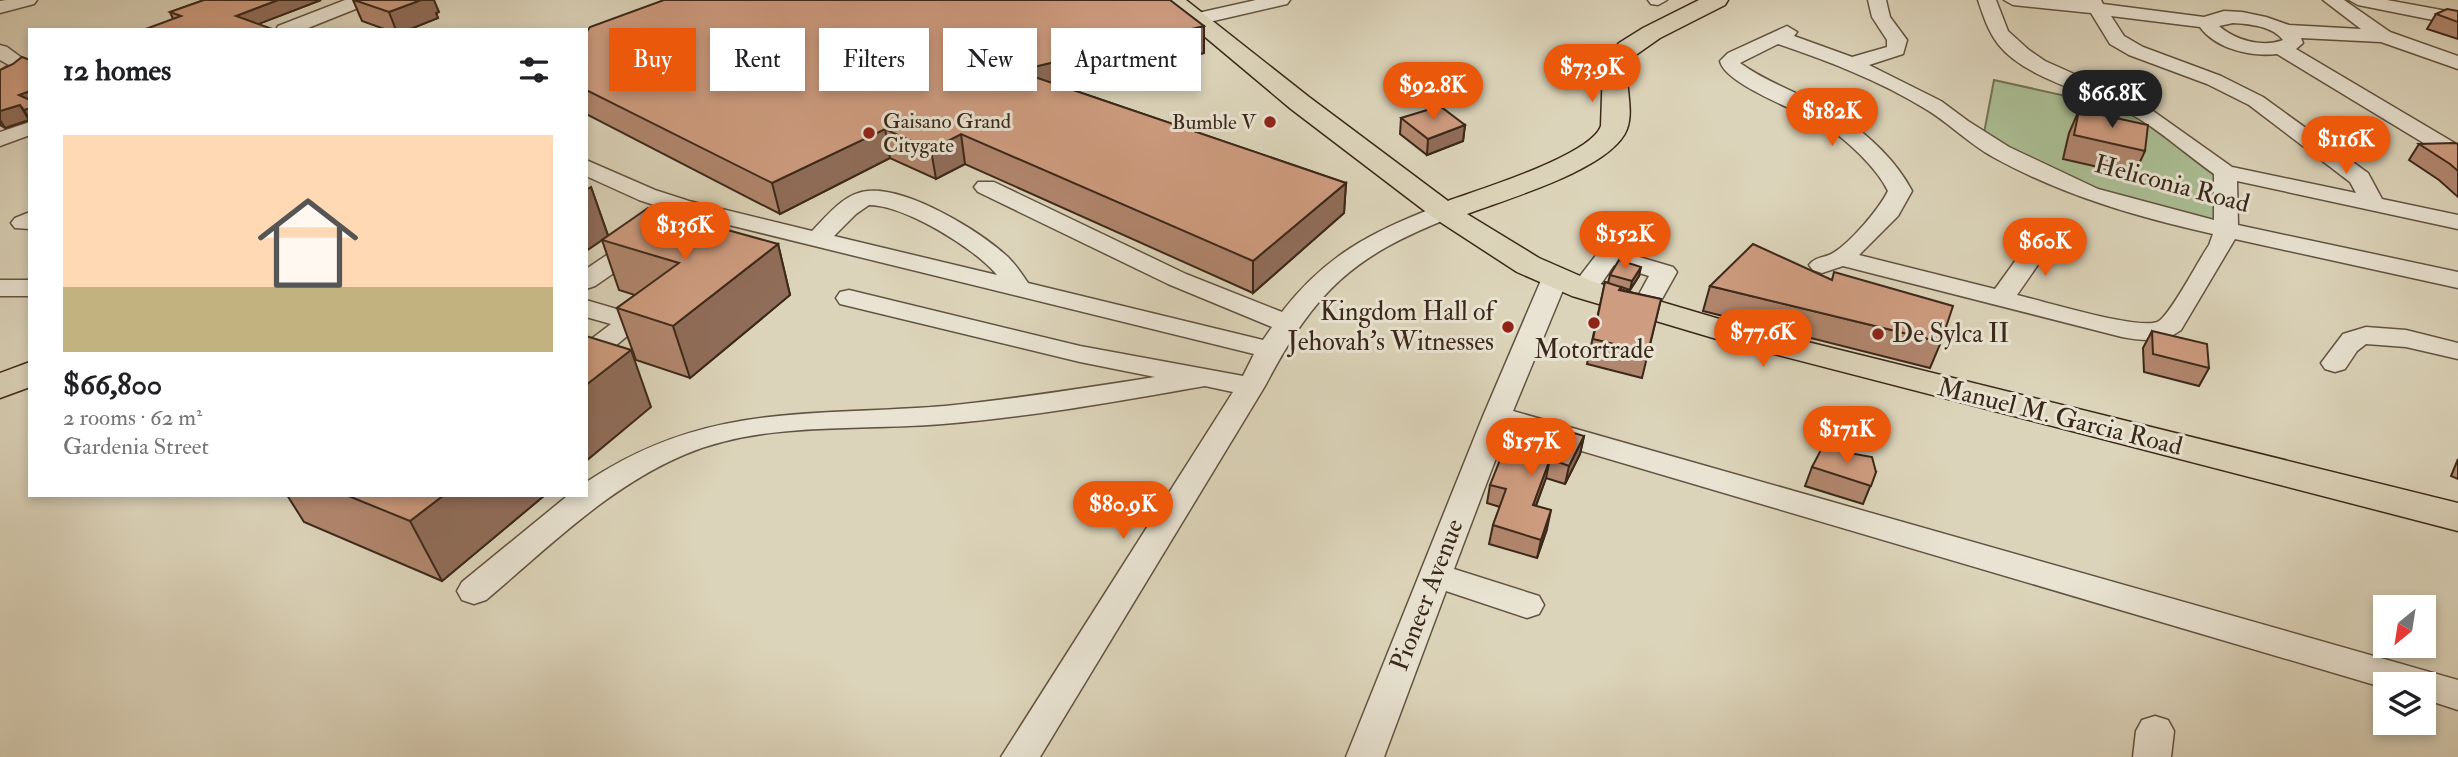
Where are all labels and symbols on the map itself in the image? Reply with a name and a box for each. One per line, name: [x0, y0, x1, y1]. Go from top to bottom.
pin: $73.9K: [1535, 44, 1649, 104]
pin: $92.8K: [1376, 62, 1490, 122]
pin: $66.8K: [2055, 71, 2169, 130]
pin: $182K: [1783, 88, 1881, 148]
place label: Gaisano Grand Citygate: [883, 108, 1012, 159]
place label: Bumble V: [1172, 109, 1257, 136]
marker: Bumble V: [1262, 114, 1278, 130]
pin: $116K: [2297, 116, 2395, 176]
marker: Gaisano Grand Citygate: [861, 125, 877, 141]
street label: Heliconia Road: [2091, 148, 2253, 220]
pin: $136K: [636, 202, 734, 262]
pin: $152K: [1576, 212, 1674, 271]
pin: $60K: [2004, 218, 2086, 278]
place label: Kingdom Hall of Jehovah's Witnesses: [1287, 296, 1498, 358]
pin: $77.6K: [1706, 310, 1820, 369]
marker: Motortrade: [1586, 315, 1602, 331]
place label: De Sylca II: [1892, 318, 2009, 350]
marker: Kingdom Hall of Jehovah's Witnesses: [1500, 319, 1516, 335]
marker: De Sylca II: [1870, 326, 1886, 342]
place label: Motortrade: [1534, 334, 1654, 366]
street label: Manuel M. Garcia Road: [1934, 371, 2186, 463]
pin: $171K: [1798, 406, 1896, 466]
pin: $157K: [1482, 419, 1580, 478]
pin: $80.9K: [1066, 482, 1180, 541]
street label: Pioneer Avenue: [1383, 514, 1471, 675]
north arrow: [2373, 595, 2436, 658]

